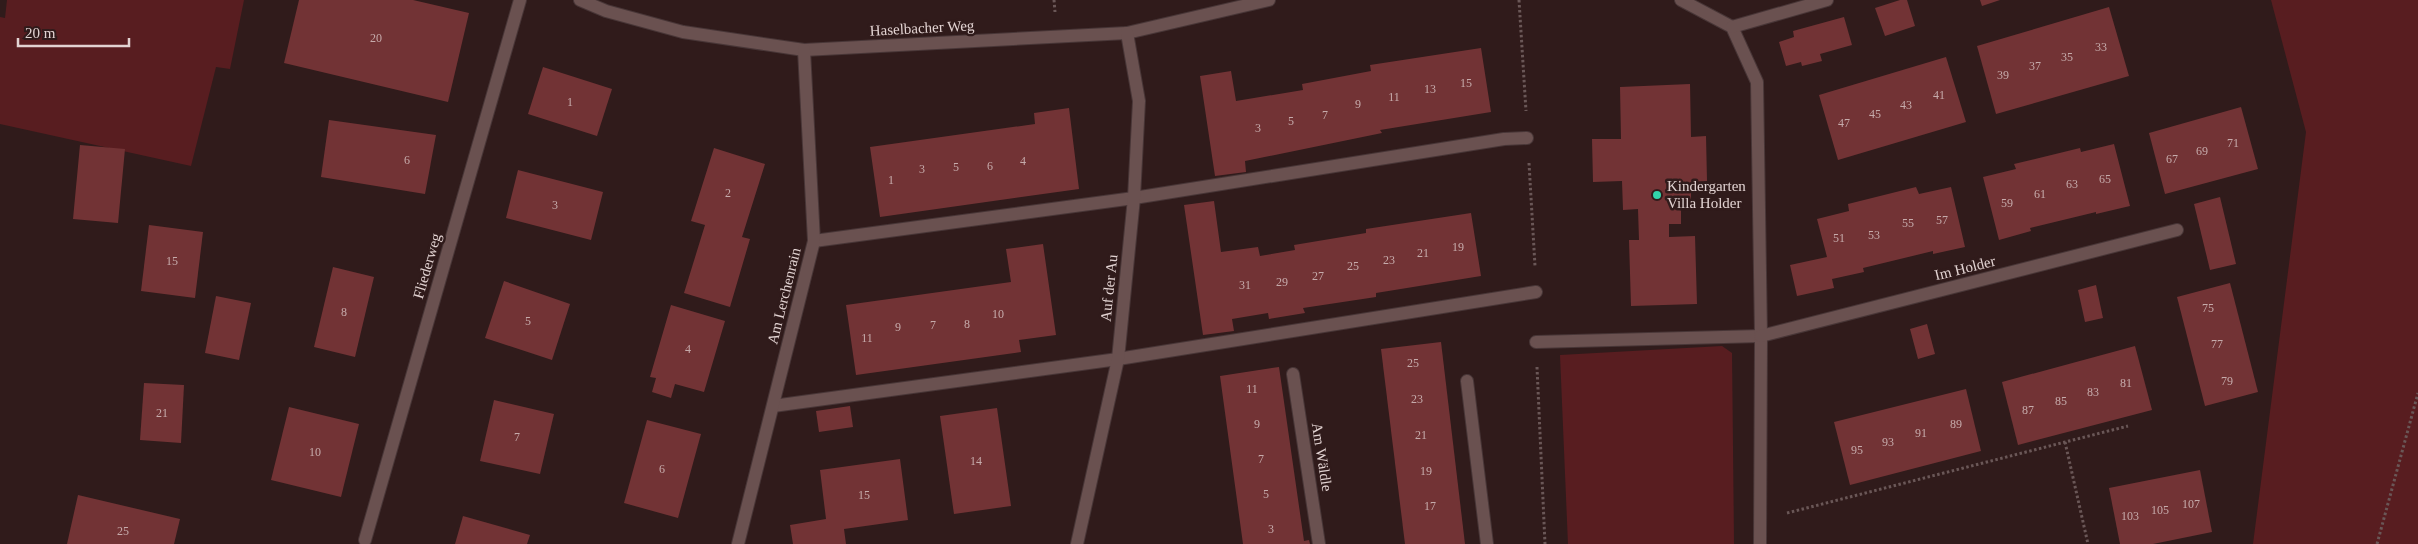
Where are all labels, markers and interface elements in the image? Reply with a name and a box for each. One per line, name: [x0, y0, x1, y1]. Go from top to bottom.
scale bar: [18, 15, 129, 47]
street label: Haselbacher Weg: [869, 17, 975, 39]
text: 20 m: [25, 25, 56, 41]
house number: 20: [370, 31, 382, 45]
house number: 33: [2095, 40, 2107, 54]
house number: 35: [2061, 50, 2073, 64]
house number: 37: [2029, 59, 2041, 73]
house number: 39: [1997, 68, 2009, 82]
house number: 15: [1460, 76, 1472, 90]
house number: 13: [1424, 82, 1436, 96]
house number: 41: [1933, 88, 1945, 102]
house number: 11: [1388, 90, 1400, 104]
house number: 1: [567, 95, 573, 109]
house number: 9: [1355, 97, 1361, 111]
house number: 43: [1900, 98, 1912, 112]
house number: 45: [1869, 107, 1881, 121]
house number: 7: [1322, 108, 1328, 122]
house number: 5: [1288, 114, 1294, 128]
house number: 47: [1838, 116, 1850, 130]
house number: 3: [1255, 121, 1261, 135]
house number: 71: [2227, 136, 2239, 150]
house number: 69: [2196, 144, 2208, 158]
house number: 67: [2166, 152, 2178, 166]
house number: 6: [404, 153, 410, 167]
house number: 4: [1020, 154, 1026, 168]
house number: 6: [987, 159, 993, 173]
house number: 5: [953, 160, 959, 174]
house number: 3: [919, 162, 925, 176]
house number: 65: [2099, 172, 2111, 186]
house number: 1: [888, 173, 894, 187]
house number: 63: [2066, 177, 2078, 191]
place label: Kindergarten Villa Holder: [1667, 178, 1746, 211]
house number: 2: [725, 186, 731, 200]
house number: 61: [2034, 187, 2046, 201]
marker: Kindergarten Villa Holder: [1651, 189, 1663, 201]
house number: 59: [2001, 196, 2013, 210]
house number: 3: [552, 198, 558, 212]
house number: 57: [1936, 213, 1948, 227]
house number: 55: [1902, 216, 1914, 230]
house number: 53: [1868, 228, 1880, 242]
street label: Fliederweg: [410, 231, 444, 301]
house number: 51: [1833, 231, 1845, 245]
house number: 19: [1452, 240, 1464, 254]
street label: Am Lerchenrain: [764, 246, 804, 346]
house number: 21: [1417, 246, 1429, 260]
street label: Auf der Au: [1098, 253, 1121, 322]
house number: 23: [1383, 253, 1395, 267]
street label: Im Holder: [1933, 253, 1997, 283]
house number: 15: [166, 254, 178, 268]
house number: 25: [1347, 259, 1359, 273]
house number: 27: [1312, 269, 1324, 283]
house number: 29: [1276, 275, 1288, 289]
house number: 31: [1239, 278, 1251, 292]
house number: 75: [2202, 301, 2214, 315]
house number: 8: [341, 305, 347, 319]
house number: 10: [992, 307, 1004, 321]
house number: 5: [525, 314, 531, 328]
house number: 8: [964, 317, 970, 331]
house number: 7: [930, 318, 936, 332]
house number: 9: [895, 320, 901, 334]
house number: 11: [861, 331, 873, 345]
house number: 77: [2211, 337, 2223, 351]
house number: 4: [685, 342, 691, 356]
house number: 25: [1407, 356, 1419, 370]
house number: 79: [2221, 374, 2233, 388]
house number: 81: [2120, 376, 2132, 390]
house number: 11: [1246, 382, 1258, 396]
house number: 83: [2087, 385, 2099, 399]
house number: 23: [1411, 392, 1423, 406]
house number: 85: [2055, 394, 2067, 408]
house number: 87: [2022, 403, 2034, 417]
house number: 21: [156, 406, 168, 420]
house number: 9: [1254, 417, 1260, 431]
house number: 89: [1950, 417, 1962, 431]
street label: Am Wäldle: [1309, 422, 1335, 493]
house number: 91: [1915, 426, 1927, 440]
house number: 21: [1415, 428, 1427, 442]
house number: 7: [514, 430, 520, 444]
house number: 93: [1882, 435, 1894, 449]
house number: 95: [1851, 443, 1863, 457]
house number: 10: [309, 445, 321, 459]
house number: 7: [1258, 452, 1264, 466]
house number: 14: [970, 454, 982, 468]
house number: 6: [659, 462, 665, 476]
house number: 19: [1420, 464, 1432, 478]
house number: 5: [1263, 487, 1269, 501]
house number: 15: [858, 488, 870, 502]
house number: 107: [2182, 497, 2200, 511]
house number: 17: [1424, 499, 1436, 513]
house number: 105: [2151, 503, 2169, 517]
house number: 103: [2121, 509, 2139, 523]
house number: 3: [1268, 522, 1274, 536]
house number: 25: [117, 524, 129, 538]

